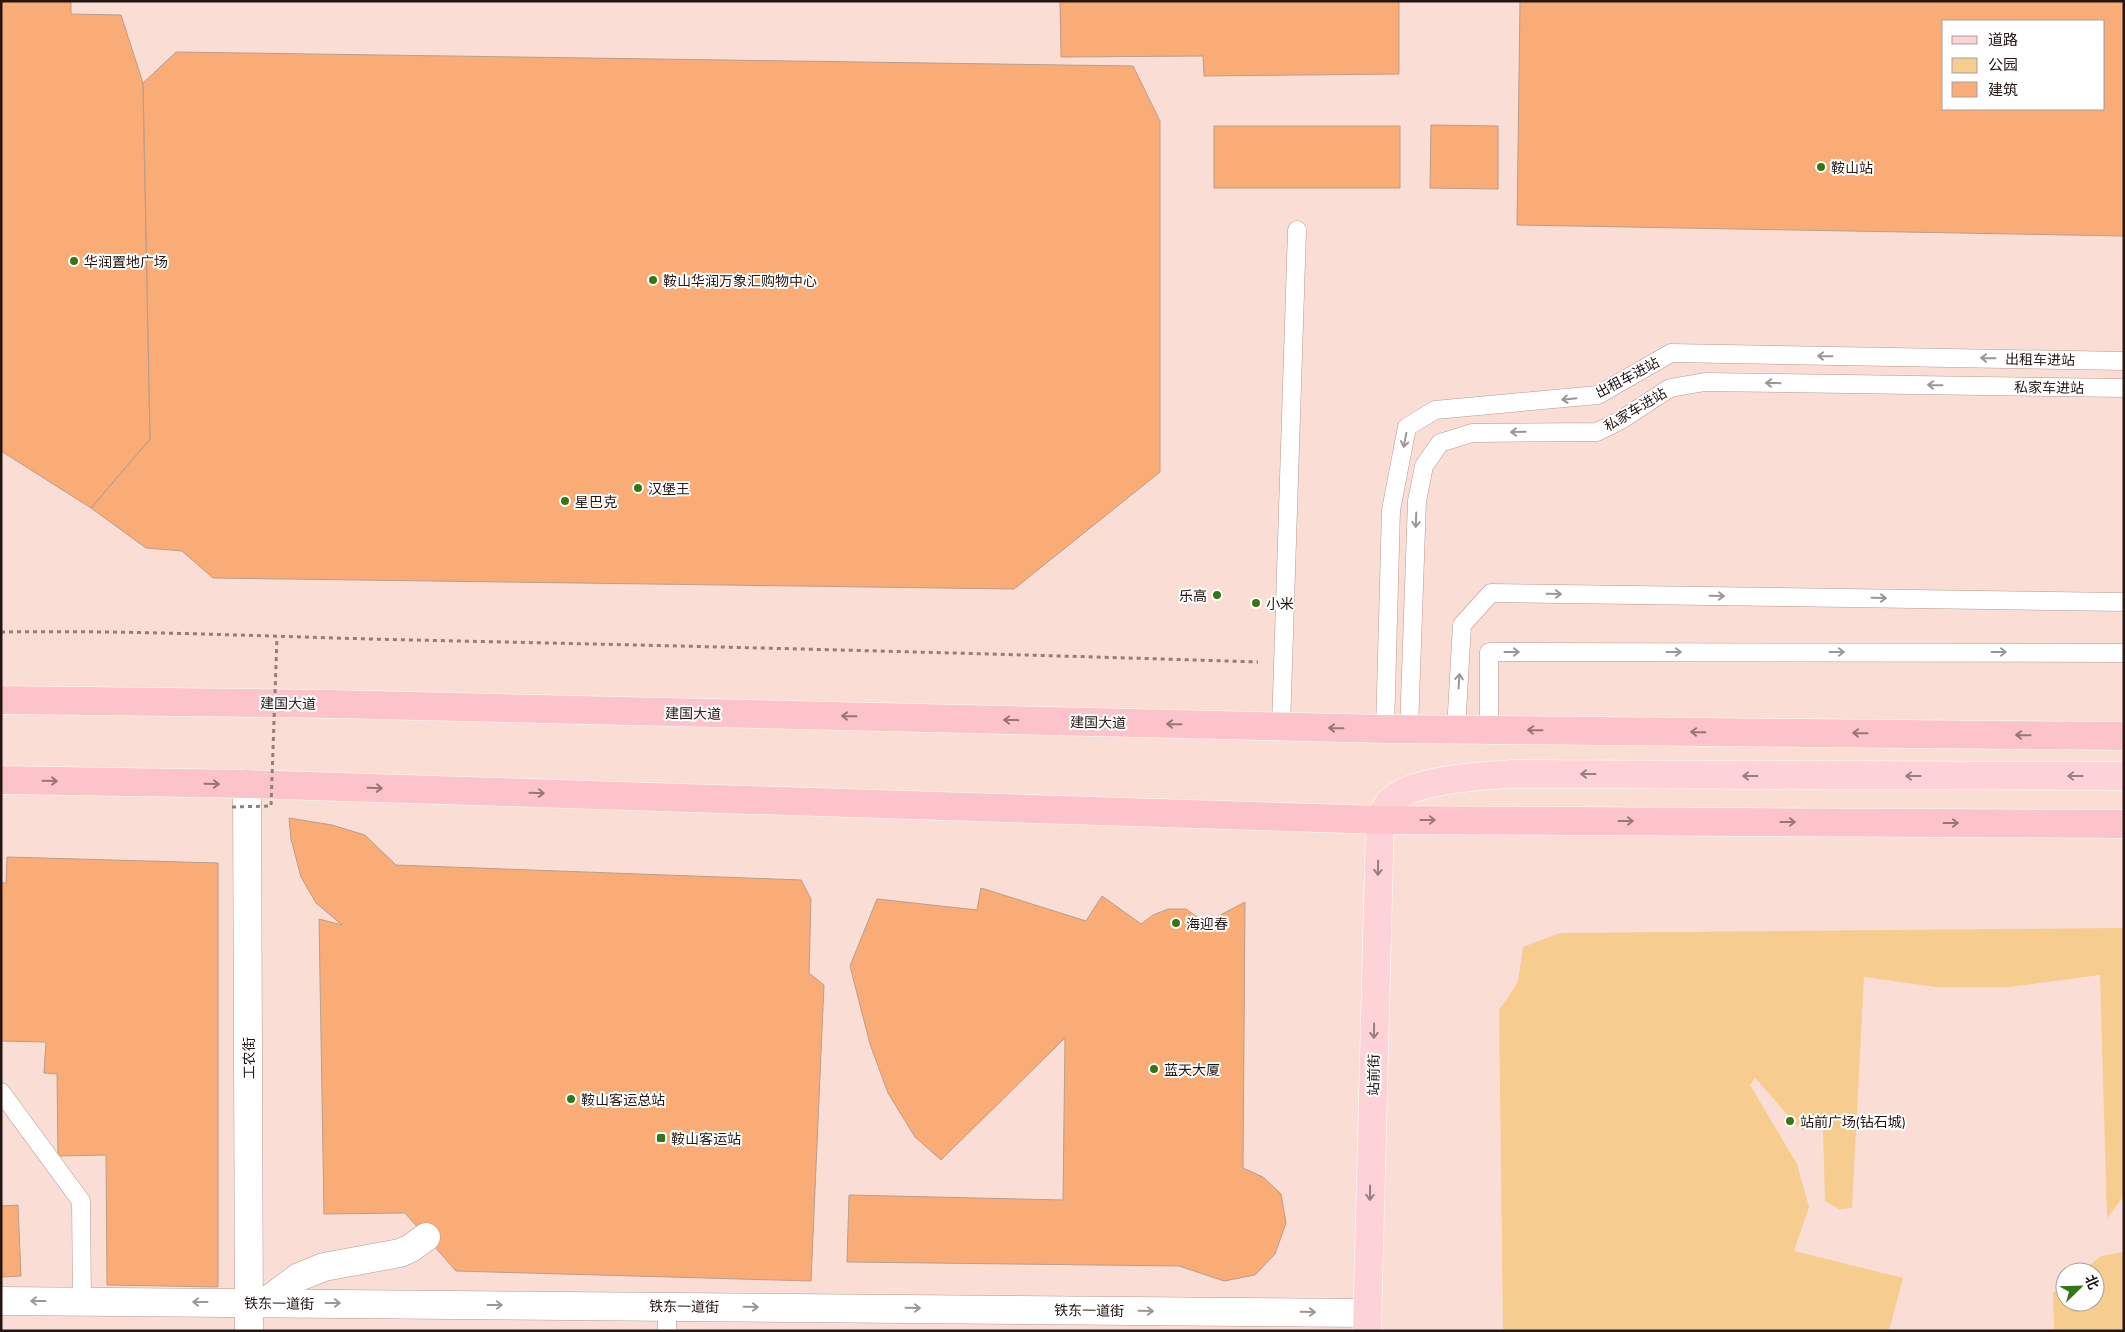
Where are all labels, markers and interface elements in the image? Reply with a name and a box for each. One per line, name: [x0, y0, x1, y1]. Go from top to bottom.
legend: [1942, 20, 2105, 110]
text: 道路: [1988, 28, 2018, 51]
text: 公园: [1988, 53, 2018, 76]
text: 建筑: [1988, 78, 2018, 101]
place label: 鞍山站: [1831, 157, 1873, 178]
marker: 鞍山站: [1815, 161, 1827, 173]
place label: 华润置地广场: [84, 251, 168, 272]
marker: 华润置地广场: [68, 255, 80, 267]
place label: 鞍山华润万象汇购物中心: [663, 270, 817, 291]
marker: 鞍山华润万象汇购物中心: [647, 274, 659, 286]
street label: 出租车进站: [2005, 348, 2075, 370]
street label: 出租车进站: [1591, 351, 1663, 403]
one-way arrow: [1817, 351, 1833, 360]
one-way arrow: [1980, 354, 1996, 363]
street label: 私家车进站: [2014, 376, 2084, 398]
one-way arrow: [1765, 378, 1781, 388]
one-way arrow: [1927, 380, 1944, 390]
street label: 私家车进站: [1600, 382, 1670, 436]
one-way arrow: [1561, 394, 1577, 404]
one-way arrow: [1510, 428, 1526, 437]
one-way arrow: [1399, 431, 1409, 447]
place label: 汉堡王: [648, 478, 690, 499]
marker: 汉堡王: [632, 482, 644, 494]
place label: 星巴克: [575, 491, 617, 512]
marker: 星巴克: [559, 495, 571, 507]
one-way arrow: [1412, 512, 1421, 528]
place label: 乐高: [1179, 585, 1207, 606]
marker: 乐高: [1211, 589, 1223, 601]
one-way arrow: [1546, 589, 1562, 599]
one-way arrow: [1708, 591, 1725, 601]
place label: 小米: [1266, 593, 1294, 614]
one-way arrow: [1871, 593, 1887, 603]
marker: 小米: [1250, 597, 1262, 609]
one-way arrow: [1503, 647, 1519, 657]
one-way arrow: [1666, 647, 1682, 657]
one-way arrow: [1828, 647, 1844, 657]
one-way arrow: [1990, 647, 2007, 657]
one-way arrow: [1454, 673, 1463, 689]
street label: 建国大道: [260, 692, 316, 714]
street label: 建国大道: [665, 702, 721, 724]
street label: 建国大道: [1070, 711, 1126, 733]
one-way arrow: [841, 712, 857, 721]
one-way arrow: [1004, 715, 1020, 725]
one-way arrow: [1166, 719, 1182, 729]
one-way arrow: [1328, 723, 1344, 733]
one-way arrow: [1527, 725, 1544, 735]
one-way arrow: [1690, 727, 1706, 737]
one-way arrow: [1852, 728, 1868, 738]
one-way arrow: [2015, 730, 2031, 740]
one-way arrow: [1580, 770, 1596, 779]
one-way arrow: [1742, 771, 1758, 781]
one-way arrow: [1905, 771, 1921, 781]
one-way arrow: [2067, 771, 2084, 781]
one-way arrow: [42, 776, 58, 786]
one-way arrow: [204, 779, 220, 789]
one-way arrow: [367, 784, 383, 793]
one-way arrow: [529, 789, 545, 798]
one-way arrow: [1420, 815, 1436, 825]
one-way arrow: [1618, 816, 1634, 826]
one-way arrow: [1780, 817, 1796, 827]
one-way arrow: [1942, 818, 1959, 828]
one-way arrow: [1374, 860, 1383, 876]
place label: 海迎春: [1186, 913, 1228, 934]
marker: 海迎春: [1170, 917, 1182, 929]
one-way arrow: [1369, 1022, 1379, 1039]
street label: 工农街: [238, 1037, 259, 1079]
street label: 站前街: [1362, 1054, 1384, 1096]
place label: 蓝天大厦: [1164, 1059, 1220, 1080]
marker: 蓝天大厦: [1148, 1063, 1160, 1075]
place label: 鞍山客运总站: [581, 1089, 665, 1110]
marker: 鞍山客运总站: [565, 1093, 577, 1105]
place label: 站前广场(钻石城): [1800, 1111, 1905, 1132]
marker: 站前广场(钻石城): [1784, 1115, 1796, 1127]
place label: 鞍山客运站: [671, 1128, 741, 1149]
marker: 鞍山客运站: [655, 1132, 667, 1144]
one-way arrow: [1365, 1185, 1375, 1201]
north arrow: [2055, 1262, 2105, 1312]
text: 北: [2080, 1271, 2105, 1292]
street label: 铁东一道街: [244, 1292, 314, 1314]
street label: 铁东一道街: [649, 1295, 719, 1317]
one-way arrow: [30, 1296, 46, 1306]
one-way arrow: [192, 1297, 208, 1307]
one-way arrow: [324, 1298, 340, 1308]
street label: 铁东一道街: [1054, 1299, 1124, 1321]
one-way arrow: [487, 1300, 503, 1309]
one-way arrow: [742, 1302, 759, 1312]
one-way arrow: [905, 1304, 921, 1313]
one-way arrow: [1138, 1306, 1154, 1316]
one-way arrow: [1300, 1308, 1316, 1317]

